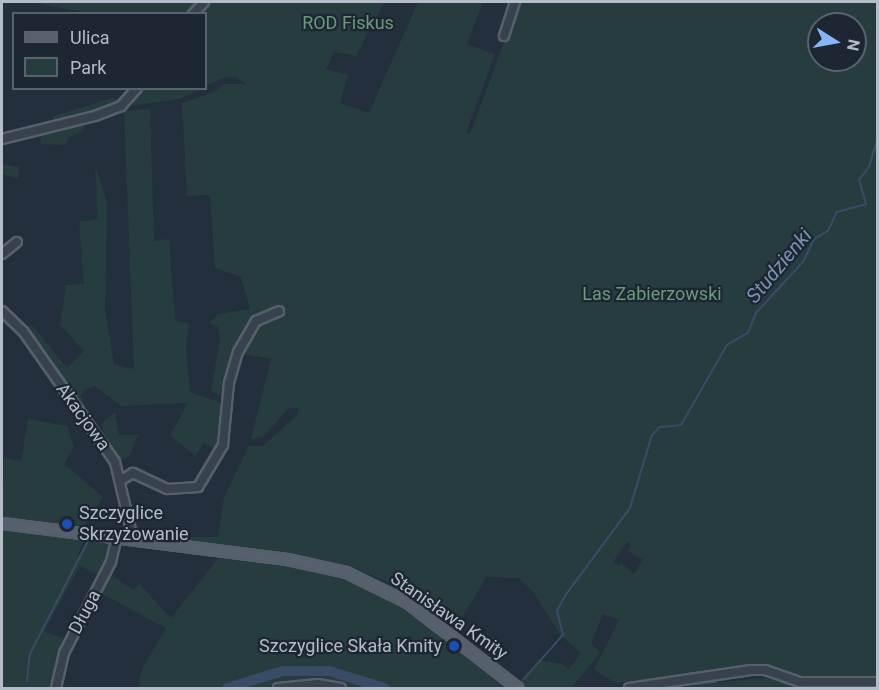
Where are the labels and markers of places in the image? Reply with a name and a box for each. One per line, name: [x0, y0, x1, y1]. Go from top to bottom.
place label: Szczyglice Skrzyżowanie: [79, 503, 189, 546]
marker: Szczyglice Skrzyżowanie: [60, 517, 74, 531]
place label: Szczyglice Skała Kmity: [259, 635, 442, 657]
marker: Szczyglice Skała Kmity: [447, 639, 461, 653]

